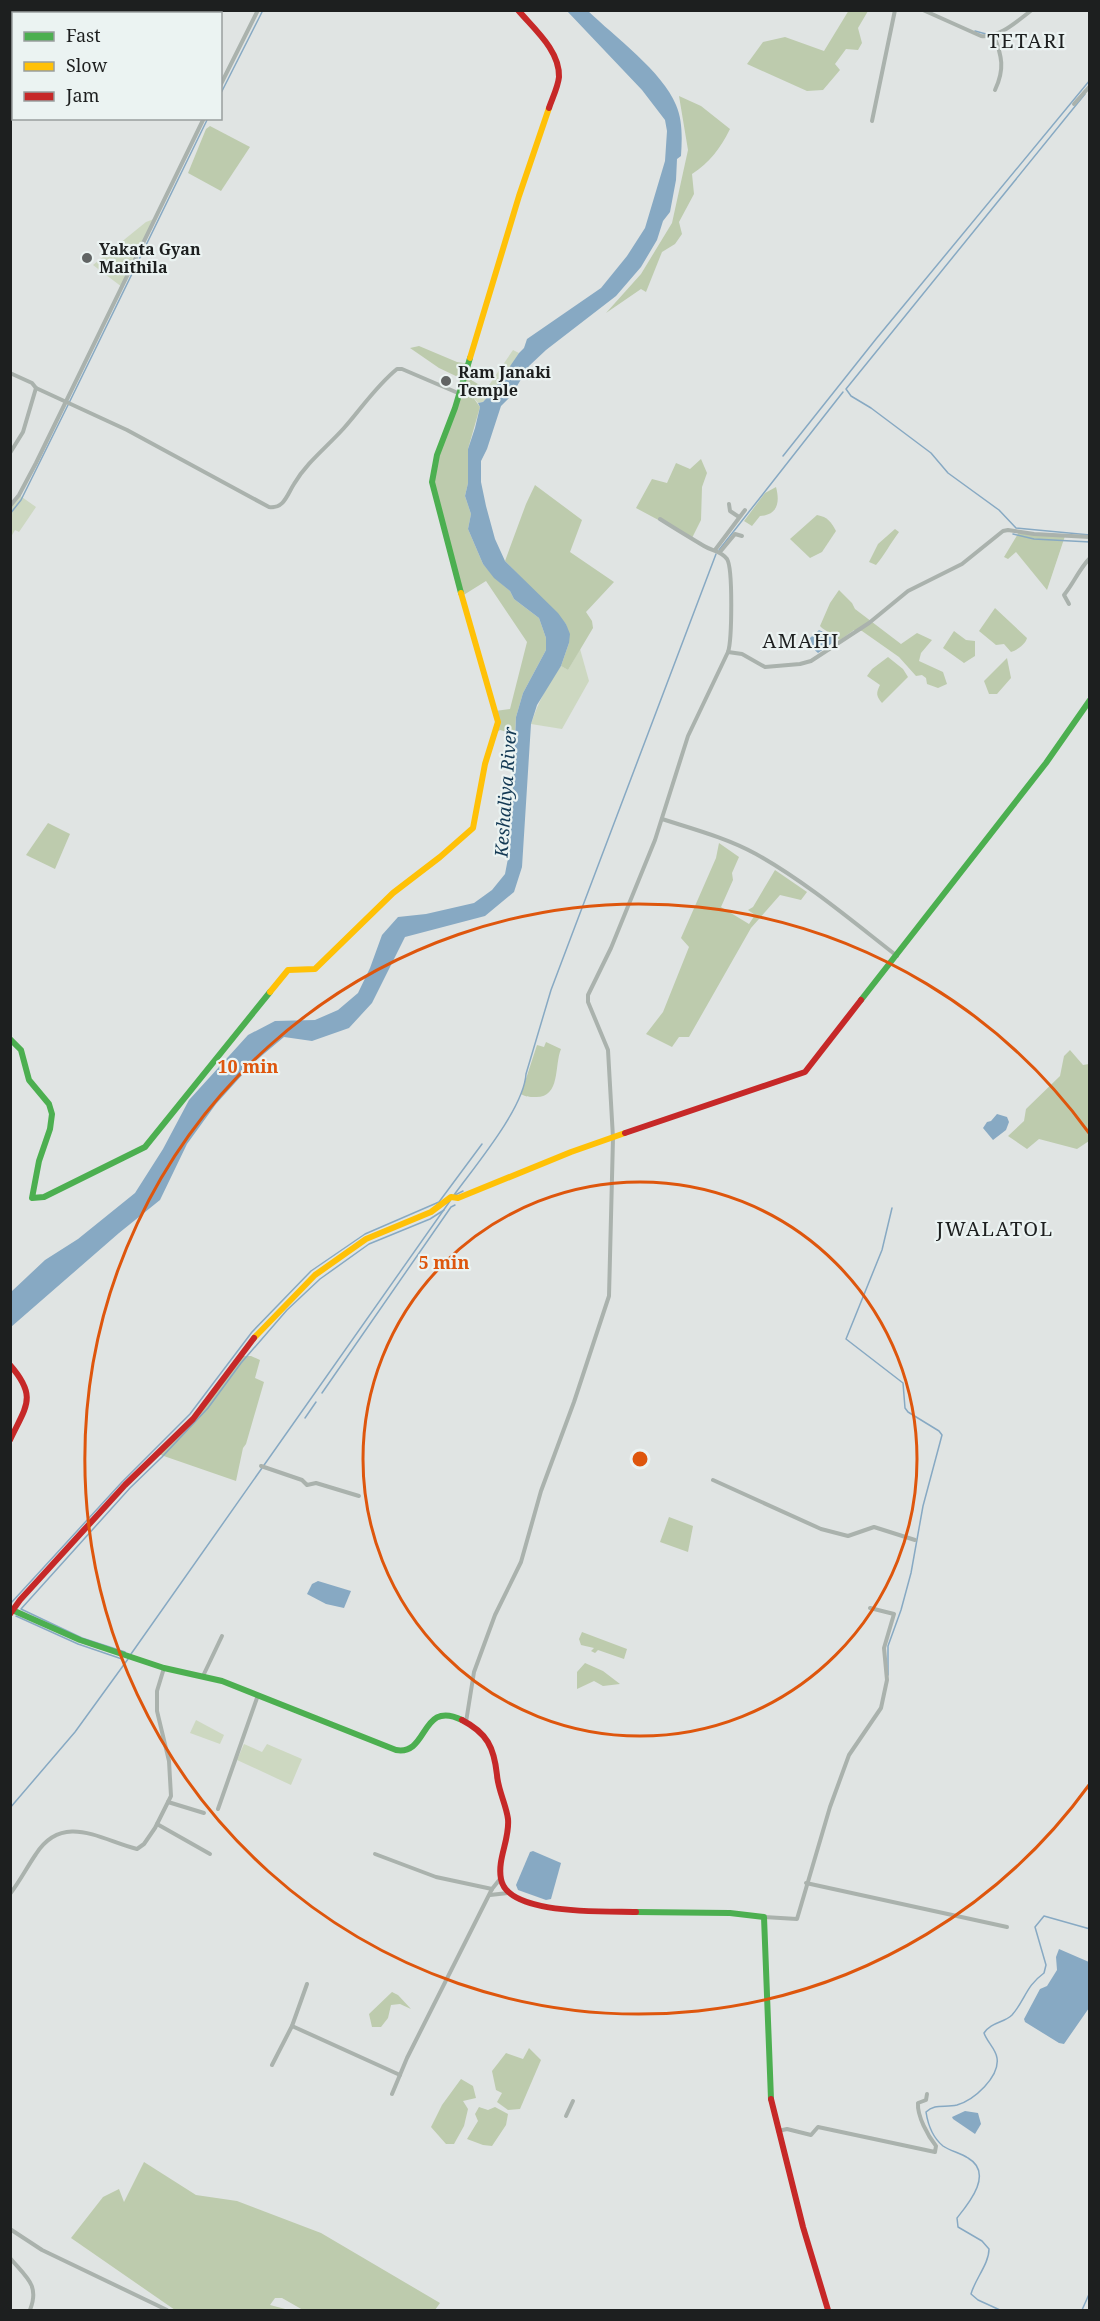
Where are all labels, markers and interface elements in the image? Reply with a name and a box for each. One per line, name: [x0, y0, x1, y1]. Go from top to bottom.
legend: [12, 12, 222, 120]
text: Fast: [66, 23, 101, 47]
district label: TETARI: [987, 27, 1067, 54]
text: Slow: [66, 53, 108, 77]
text: Jam: [65, 83, 100, 107]
place label: Yakata Gyan Maithila: [99, 238, 201, 278]
marker: Yakata Gyan Maithila: [80, 251, 94, 265]
place label: Ram Janaki Temple: [458, 361, 551, 401]
marker: Ram Janaki Temple: [439, 374, 453, 388]
district label: AMAHI: [762, 627, 840, 654]
water label: Keshaliya River: [488, 725, 522, 859]
text: 10 min: [217, 1054, 279, 1078]
district label: JWALATOL: [935, 1215, 1054, 1242]
text: 5 min: [419, 1250, 469, 1274]
centre of rings: [630, 1449, 650, 1469]

